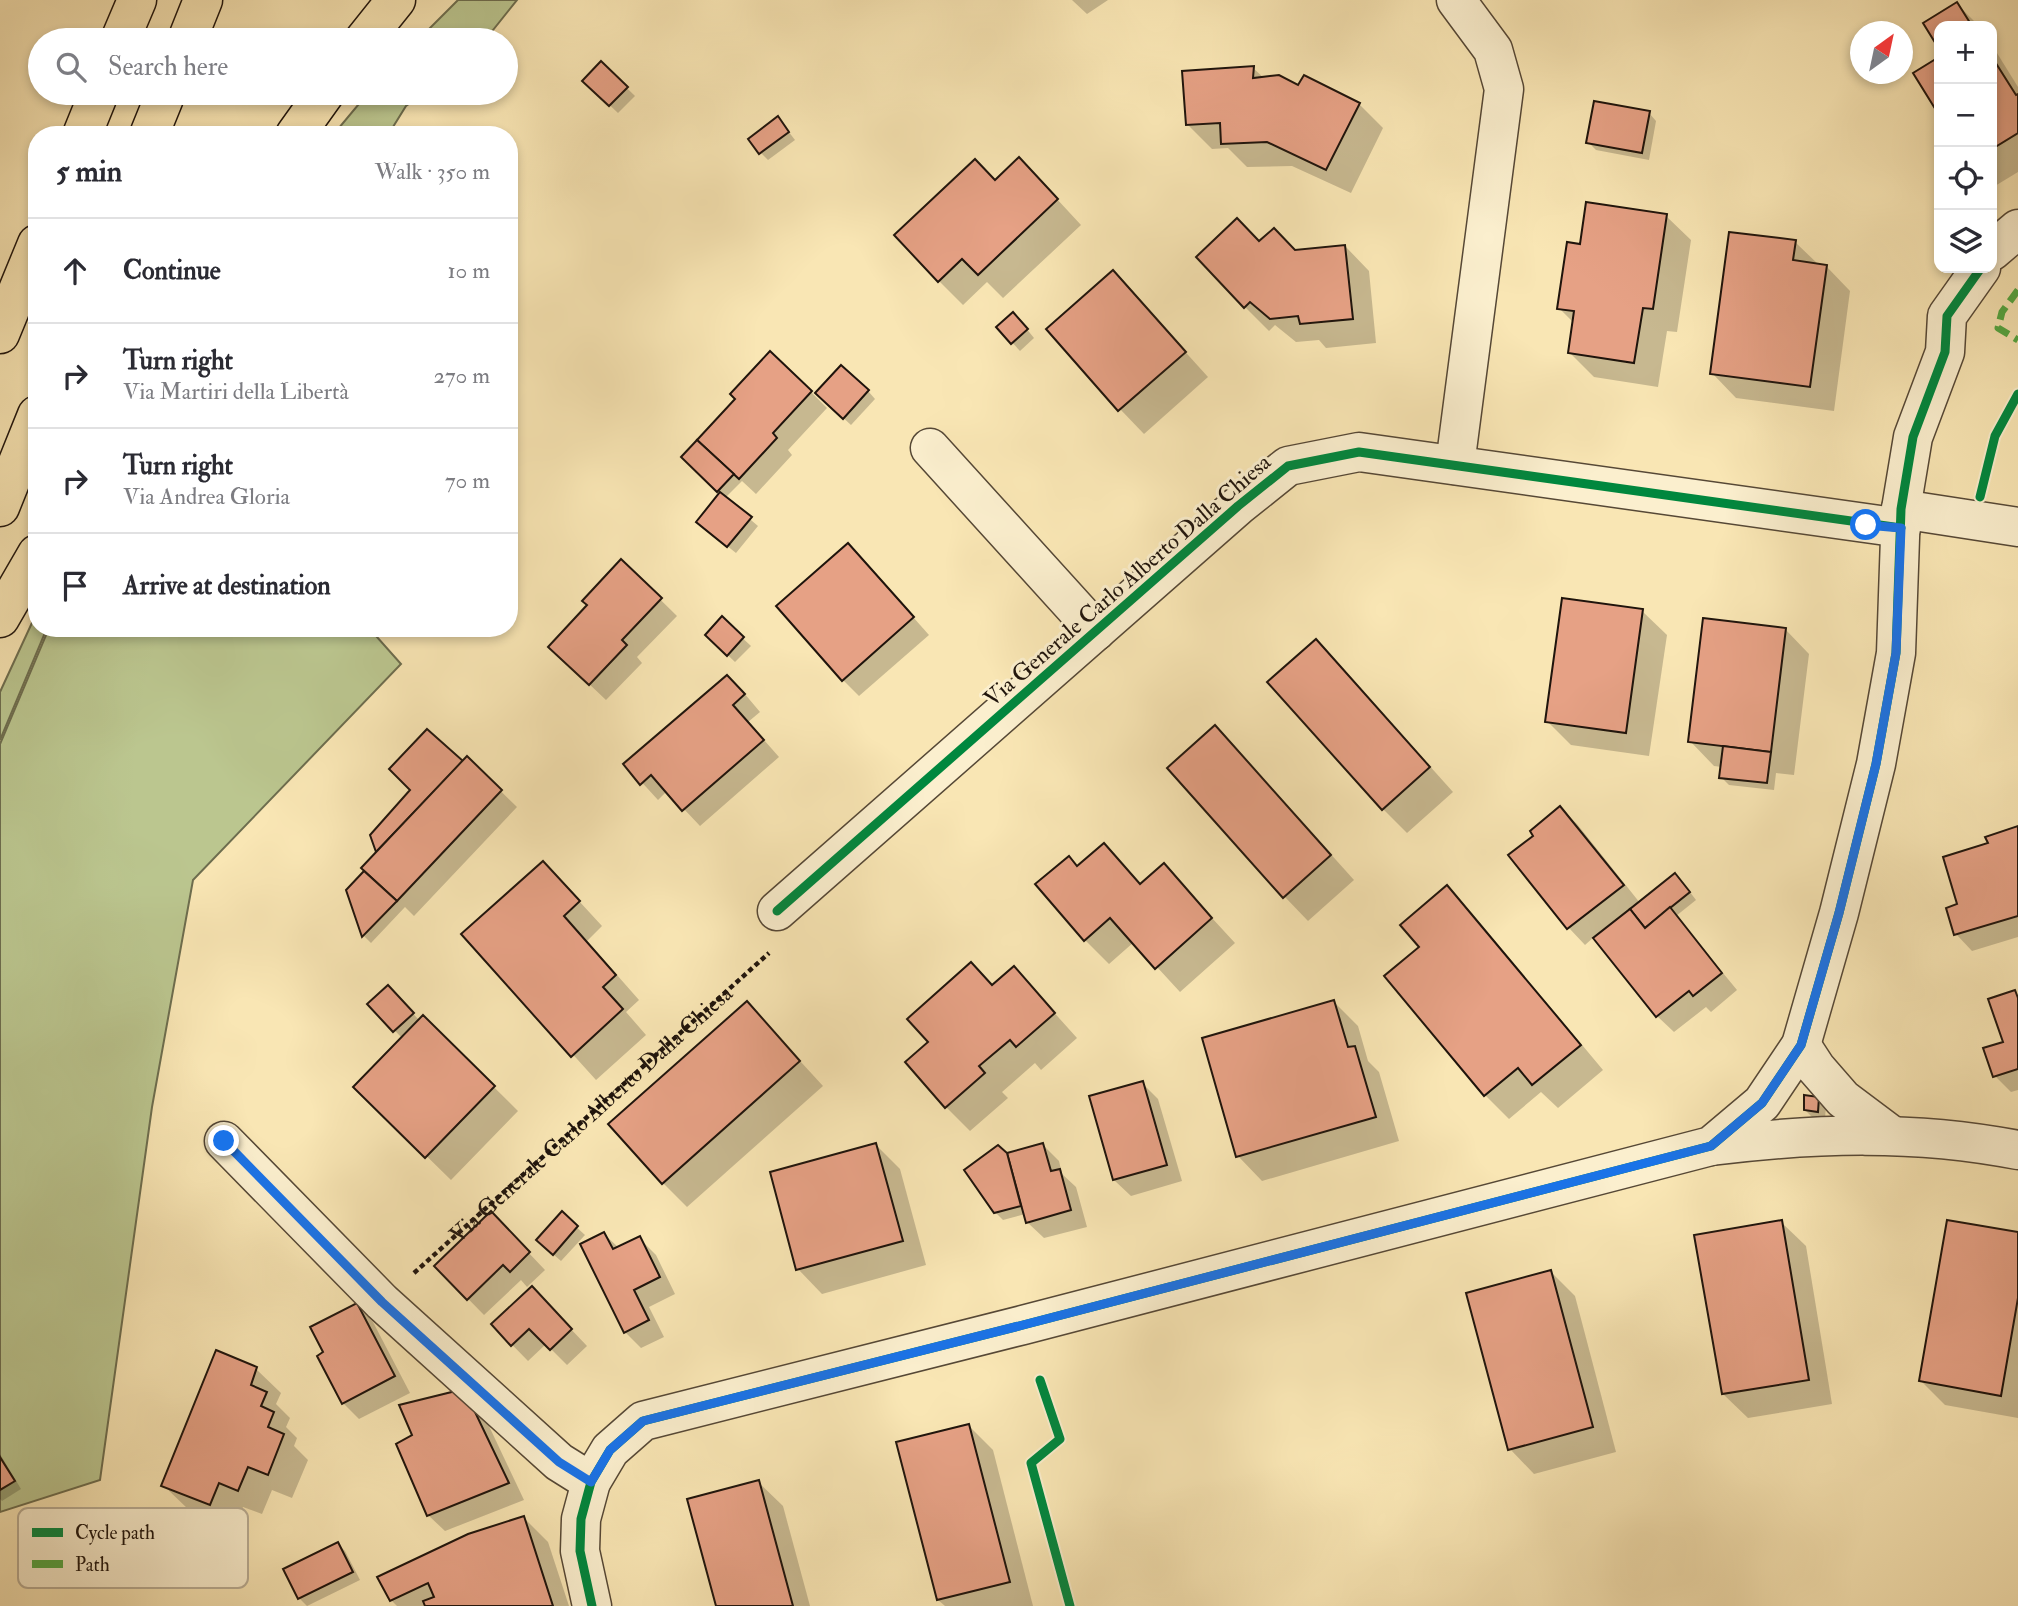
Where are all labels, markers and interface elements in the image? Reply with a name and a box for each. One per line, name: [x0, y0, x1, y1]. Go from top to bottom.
north arrow: [1850, 21, 1913, 84]
map controls: [1934, 21, 1997, 273]
button: +: [1934, 21, 1997, 84]
search box: [28, 28, 518, 105]
icon: search: [52, 48, 90, 86]
text: Search here: [108, 51, 228, 83]
button: −: [1934, 84, 1997, 147]
button: locate: [1934, 147, 1997, 210]
text: 5 min: [56, 153, 122, 190]
text: Walk · 350 m: [375, 157, 490, 186]
button: layers: [1934, 210, 1997, 273]
icon: ahead: [56, 252, 94, 290]
text: Continue: [123, 255, 221, 287]
text: 10 m: [447, 256, 490, 285]
text: Turn right: [123, 345, 233, 377]
icon: right: [56, 357, 94, 395]
text: 270 m: [433, 361, 490, 390]
text: Via Martiri della Libertà: [123, 377, 349, 406]
street label: Via Generale Carlo Alberto Dalla Chiesa: [978, 447, 1277, 713]
text: Turn right: [123, 450, 233, 482]
icon: right: [56, 462, 94, 500]
text: 70 m: [445, 466, 490, 495]
text: Via Andrea Gloria: [123, 482, 290, 511]
route start: [1850, 509, 1881, 540]
icon: arrive: [56, 567, 94, 605]
text: Arrive at destination: [123, 570, 331, 602]
street label: Via Generale Carlo Alberto Dalla Chiesa: [444, 979, 739, 1249]
route end: [208, 1125, 239, 1156]
legend: [18, 1508, 248, 1588]
text: Cycle path: [75, 1521, 155, 1546]
text: Path: [75, 1553, 110, 1577]

